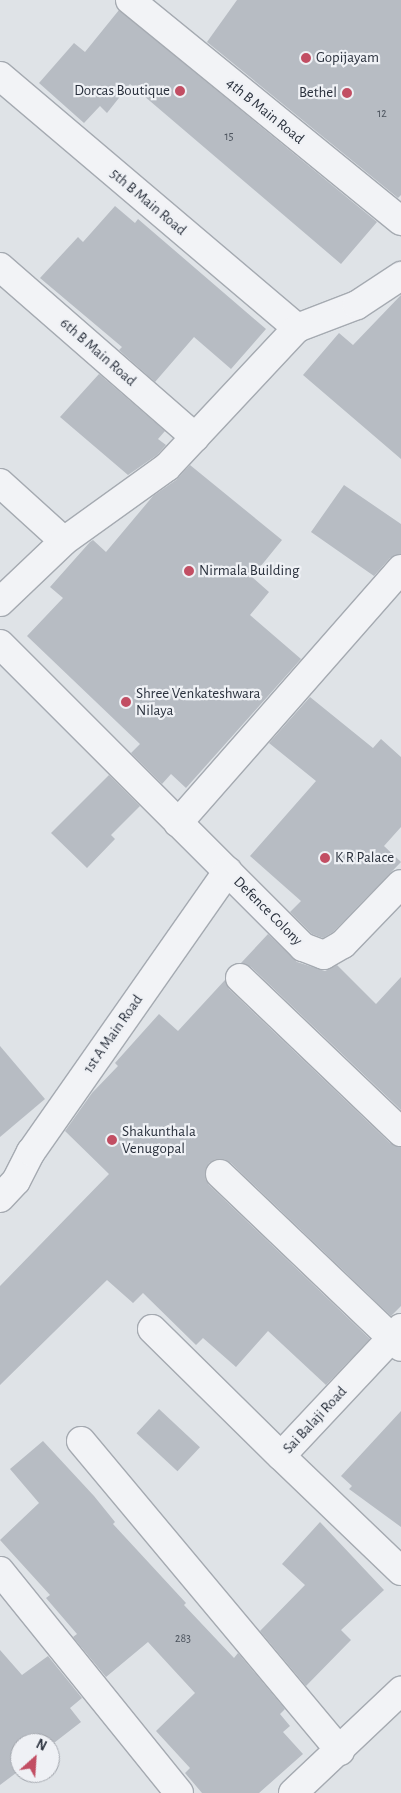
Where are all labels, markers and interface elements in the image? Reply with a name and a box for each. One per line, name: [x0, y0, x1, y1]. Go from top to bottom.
place label: Gopijayam: [316, 49, 379, 67]
marker: Gopijayam: [300, 52, 312, 64]
street label: 4th B Main Road: [222, 74, 308, 148]
place label: Dorcas Boutique: [74, 82, 170, 100]
place label: Bethel: [299, 84, 337, 102]
marker: Dorcas Boutique: [174, 85, 186, 97]
marker: Bethel: [341, 87, 353, 99]
house number: 12: [377, 107, 387, 121]
house number: 15: [224, 130, 234, 144]
street label: 5th B Main Road: [106, 165, 190, 239]
street label: 6th B Main Road: [56, 314, 140, 390]
place label: Nirmala Building: [199, 562, 299, 580]
marker: Nirmala Building: [183, 565, 195, 577]
place label: Shree Venkateshwara Nilaya: [136, 684, 260, 719]
marker: Shree Venkateshwara Nilaya: [120, 696, 132, 708]
place label: K R Palace: [335, 849, 394, 867]
marker: K R Palace: [319, 852, 331, 864]
street label: Defence Colony: [230, 873, 306, 949]
street label: 1st A Main Road: [79, 991, 147, 1077]
place label: Shakunthala Venugopal: [122, 1122, 196, 1157]
marker: Shakunthala Venugopal: [106, 1134, 118, 1146]
street label: Sai Balaji Road: [279, 1383, 351, 1457]
house number: 283: [175, 1632, 191, 1646]
north arrow: [10, 1733, 60, 1783]
text: N: [34, 1737, 49, 1754]

